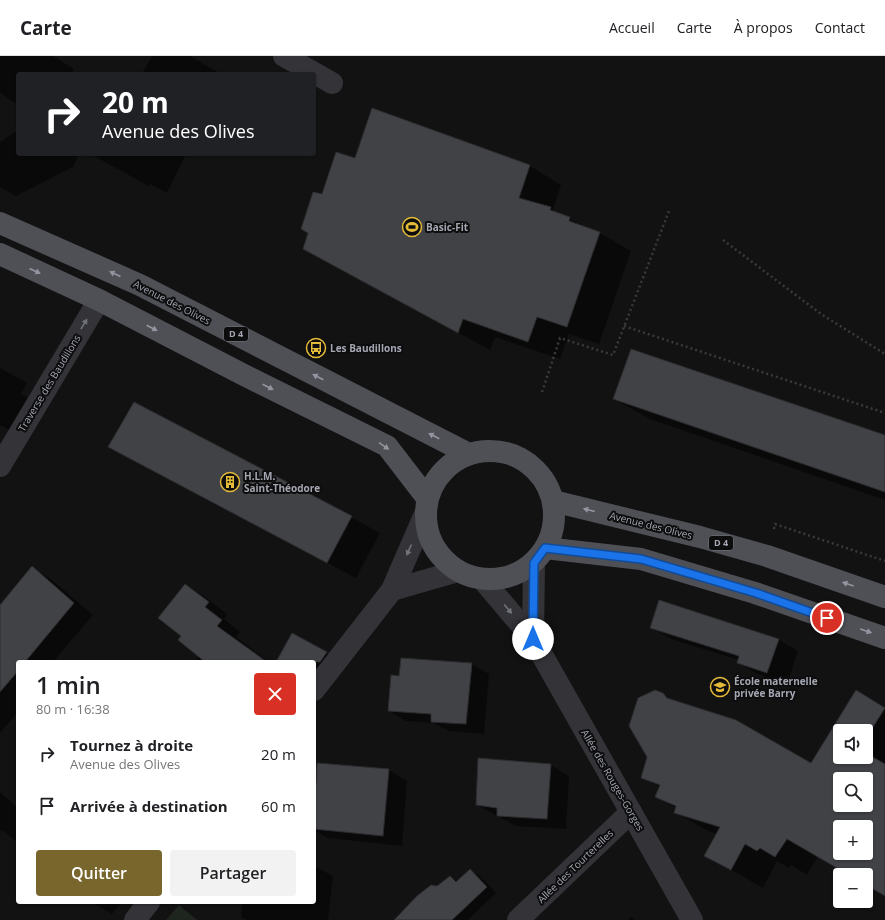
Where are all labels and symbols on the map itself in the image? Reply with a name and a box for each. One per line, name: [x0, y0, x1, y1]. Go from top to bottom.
sports icon: Basic-Fit: [401, 216, 423, 238]
place label: Basic-Fit: [426, 220, 469, 234]
one-way arrow: [30, 268, 41, 274]
one-way arrow: [109, 271, 121, 277]
street label: Avenue des Olives: [131, 277, 213, 328]
one-way arrow: [81, 318, 88, 330]
one-way arrow: [147, 324, 158, 331]
road number: D 4: [224, 327, 248, 341]
street label: Traverse des Baudillons: [14, 332, 84, 434]
bus stop icon: Les Baudillons: [305, 337, 327, 359]
place label: Les Baudillons: [330, 341, 402, 355]
one-way arrow: [313, 374, 324, 380]
one-way arrow: [262, 384, 274, 390]
one-way arrow: [428, 433, 440, 440]
one-way arrow: [378, 442, 389, 450]
place label: H.L.M. Saint-Théodore: [244, 469, 320, 495]
building icon: H.L.M. Saint-Théodore: [219, 471, 241, 493]
one-way arrow: [583, 507, 595, 513]
street label: Avenue des Olives: [608, 508, 694, 542]
road number: D 4: [709, 536, 733, 550]
one-way arrow: [406, 544, 412, 556]
one-way arrow: [842, 581, 854, 587]
pin: [810, 601, 844, 635]
one-way arrow: [503, 603, 512, 614]
position arrow: [512, 618, 554, 660]
one-way arrow: [861, 629, 873, 635]
place label: École maternelle privée Barry: [734, 674, 818, 700]
school or university icon: École maternelle privée Barry: [709, 676, 731, 698]
street label: Allée des Rouges-Gorges: [578, 727, 648, 833]
street label: Allée des Tourterelles: [534, 826, 616, 906]

